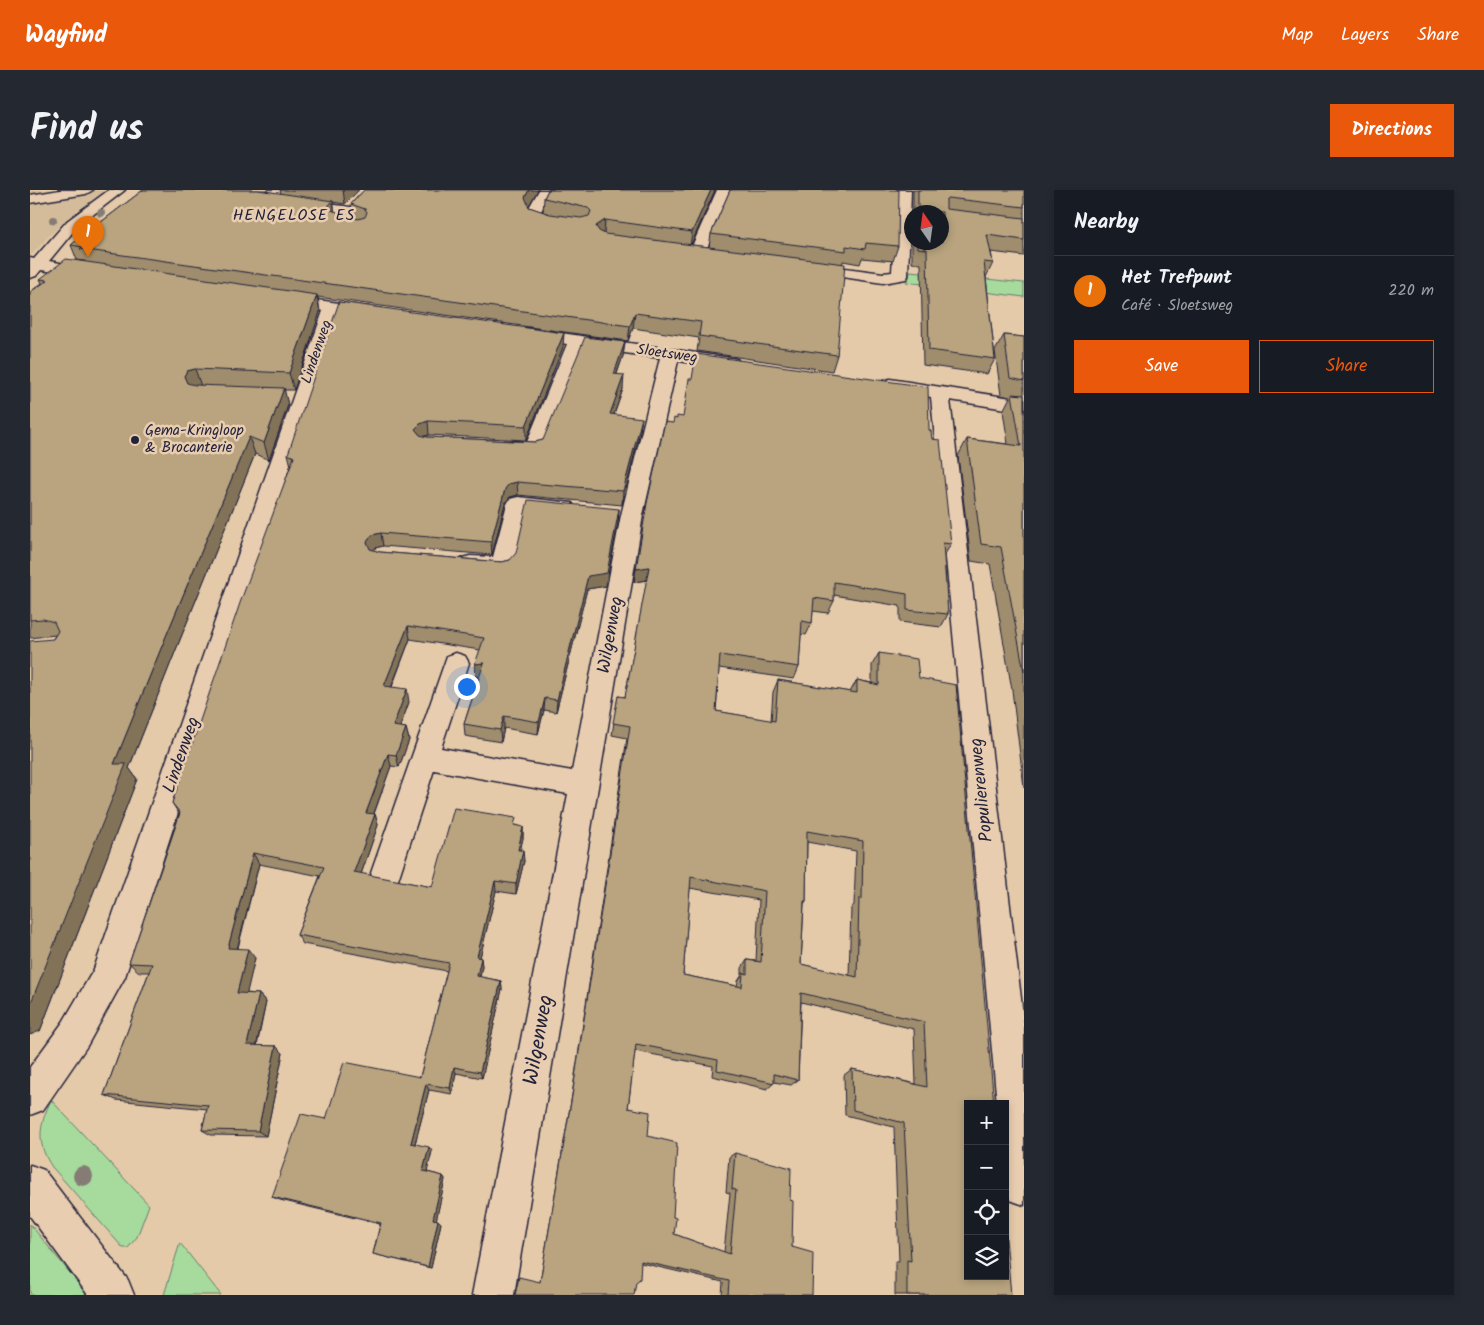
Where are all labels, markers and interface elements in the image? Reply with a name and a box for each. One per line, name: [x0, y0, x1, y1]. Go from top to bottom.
text: Wayfind: [25, 16, 107, 55]
text: Map: [1282, 21, 1313, 50]
text: Layers: [1341, 21, 1389, 50]
text: Share: [1417, 21, 1459, 50]
text: Find us: [30, 102, 143, 158]
button: Directions: [1330, 104, 1454, 157]
district label: HENGELOSE ES: [233, 203, 355, 228]
north arrow: [904, 205, 949, 250]
text: Nearby: [1074, 206, 1139, 239]
pin: 1: [72, 216, 104, 257]
text: Het Trefpunt: [1121, 263, 1232, 293]
text: 1: [1088, 278, 1092, 303]
text: 220 m: [1388, 278, 1434, 303]
text: Café · Sloetsweg: [1121, 293, 1233, 318]
street label: Lindenweg: [295, 317, 339, 387]
street label: Sloetsweg: [635, 338, 699, 370]
button: Save: [1074, 340, 1249, 393]
button: Share: [1259, 340, 1434, 393]
place label: Gema-Kringloop & Brocanterie: [145, 419, 244, 460]
marker: Gema-Kringloop & Brocanterie: [129, 434, 141, 446]
street label: Wilgenweg: [590, 594, 632, 676]
your location: [454, 674, 480, 700]
street label: Lindenweg: [155, 713, 209, 797]
street label: Populierenweg: [962, 737, 1002, 843]
street label: Wilgenweg: [515, 992, 563, 1088]
map controls: [964, 1100, 1009, 1280]
button: +: [964, 1100, 1009, 1145]
button: −: [964, 1145, 1009, 1190]
button: locate: [964, 1190, 1009, 1235]
button: layers: [964, 1235, 1009, 1280]

